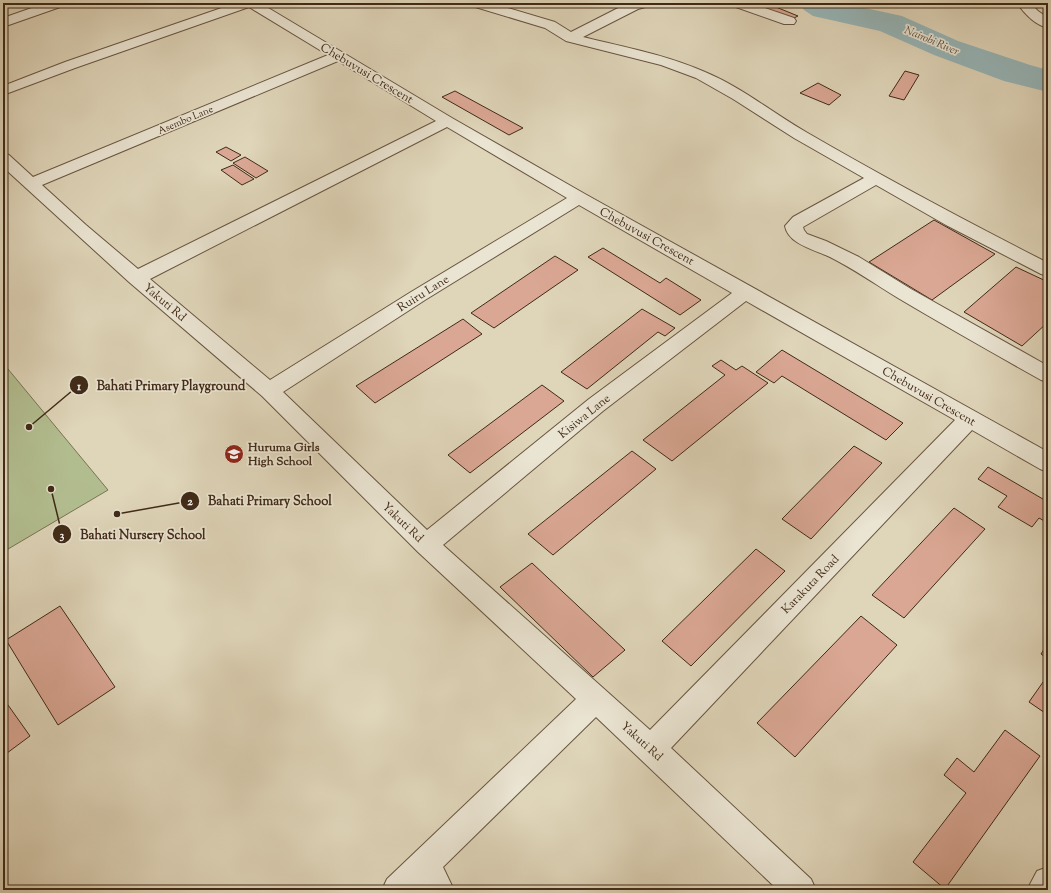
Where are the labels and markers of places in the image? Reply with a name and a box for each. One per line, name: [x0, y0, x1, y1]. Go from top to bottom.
callout: Bahati Primary Playground: [69, 373, 254, 398]
place label: Huruma Girls High School: [247, 439, 320, 471]
school or university icon: Huruma Girls High School: [223, 443, 245, 465]
callout: Bahati Primary School: [180, 488, 340, 513]
callout: Bahati Nursery School: [52, 522, 213, 547]

